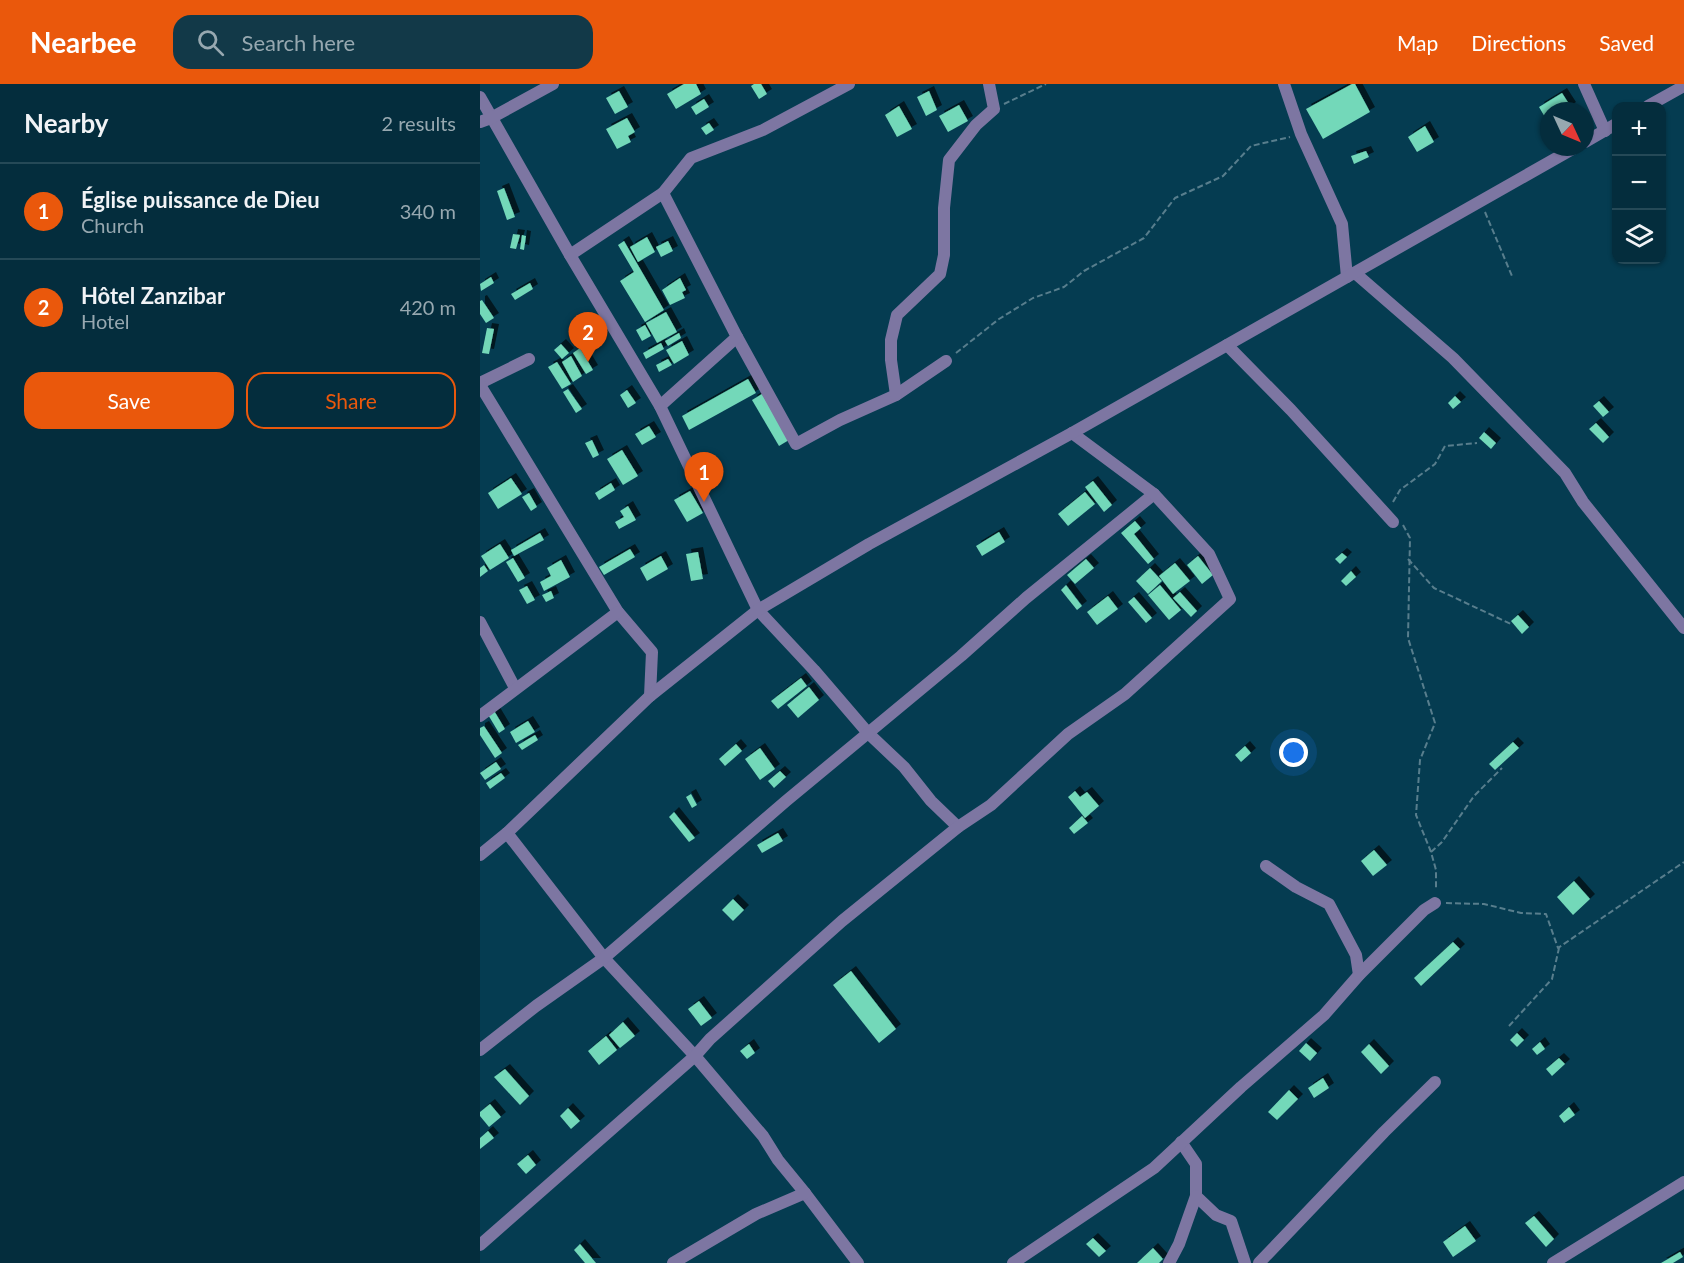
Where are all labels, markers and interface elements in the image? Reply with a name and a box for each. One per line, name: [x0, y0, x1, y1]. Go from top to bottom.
search box: [173, 15, 593, 69]
text: Nearbee: [30, 25, 137, 59]
icon: search: [194, 26, 227, 59]
text: Search here: [242, 29, 355, 56]
text: Map: [1397, 30, 1438, 55]
text: Directions: [1471, 30, 1566, 55]
text: Saved: [1599, 30, 1654, 55]
north arrow: [1540, 102, 1594, 156]
map controls: [1612, 102, 1666, 264]
button: +: [1612, 102, 1666, 156]
text: Nearby: [24, 107, 109, 139]
text: 2 results: [381, 111, 456, 135]
button: −: [1612, 156, 1666, 210]
text: Église puissance de Dieu: [81, 186, 320, 213]
text: 1: [38, 199, 49, 223]
text: 340 m: [400, 199, 456, 223]
button: layers: [1612, 210, 1666, 264]
text: Church: [81, 213, 144, 237]
text: Hôtel Zanzibar: [81, 282, 225, 309]
text: 2: [38, 295, 49, 319]
text: 420 m: [400, 295, 456, 319]
text: Hotel: [81, 309, 130, 333]
pin: 2: [568, 312, 608, 362]
button: Save: [24, 372, 234, 429]
button: Share: [246, 372, 456, 429]
pin: 1: [684, 452, 724, 502]
your location: [1279, 738, 1308, 767]

